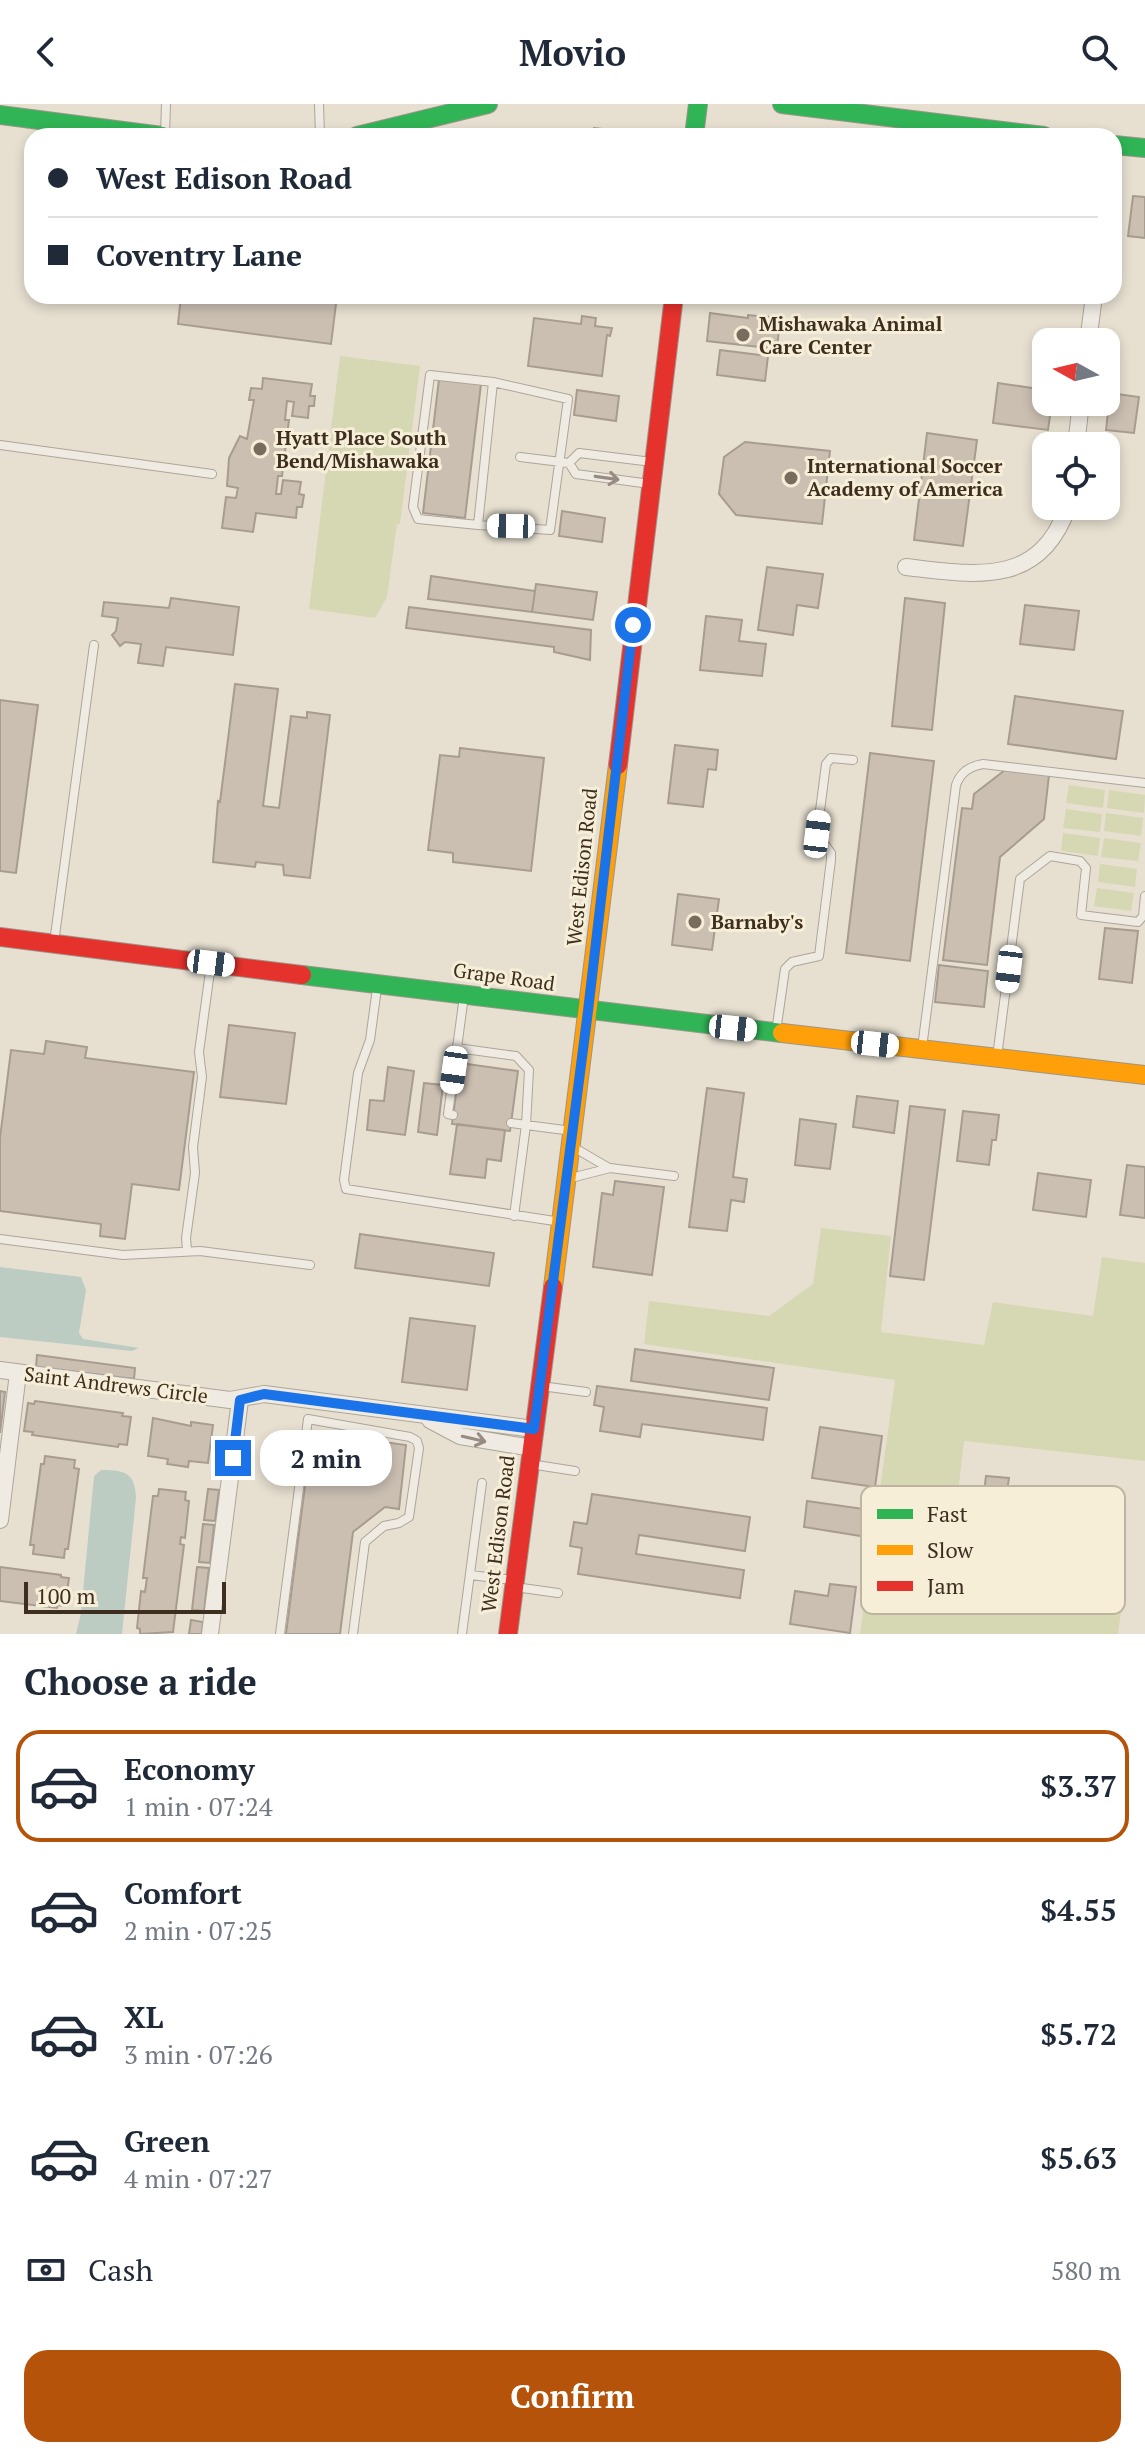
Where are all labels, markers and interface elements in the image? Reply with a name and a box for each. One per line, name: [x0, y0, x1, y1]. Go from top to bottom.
text: Movio: [519, 29, 626, 76]
icon: back: [24, 30, 68, 74]
icon: search: [1077, 30, 1121, 74]
text: West Edison Road: [96, 158, 352, 198]
text: Coventry Lane: [96, 235, 302, 275]
place label: Mishawaka Animal Care Center: [759, 310, 943, 360]
marker: Mishawaka Animal Care Center: [734, 326, 752, 344]
north arrow: [1032, 328, 1120, 416]
map controls: [1032, 328, 1120, 520]
place label: Hyatt Place South Bend/Mishawaka: [276, 424, 447, 474]
button: locate: [1032, 432, 1120, 520]
marker: Hyatt Place South Bend/Mishawaka: [251, 440, 269, 458]
place label: International Soccer Academy of America: [807, 452, 1003, 502]
marker: International Soccer Academy of America: [782, 469, 800, 487]
one-way arrow: [593, 471, 619, 486]
car: [487, 514, 535, 538]
route start: [615, 607, 651, 643]
street label: West Edison Road: [560, 787, 603, 947]
car: [802, 809, 832, 859]
place label: Barnaby's: [711, 908, 803, 935]
marker: Barnaby's: [686, 913, 704, 931]
car: [994, 944, 1024, 994]
car: [186, 948, 236, 978]
street label: Grape Road: [451, 956, 557, 997]
car: [708, 1014, 758, 1042]
car: [850, 1030, 900, 1058]
car: [439, 1045, 469, 1095]
street label: Saint Andrews Circle: [23, 1360, 210, 1409]
callout: 2 min: [261, 1430, 393, 1486]
one-way arrow: [461, 1432, 487, 1447]
route end: [215, 1440, 251, 1476]
text: 2 min: [290, 1441, 362, 1475]
street label: West Edison Road: [474, 1454, 521, 1614]
legend: [861, 1486, 1125, 1614]
text: Fast: [927, 1499, 968, 1528]
text: Slow: [927, 1535, 974, 1564]
text: Jam: [927, 1571, 965, 1600]
scale bar: [24, 1578, 226, 1614]
text: 100 m: [36, 1581, 96, 1610]
text: Choose a ride: [24, 1658, 257, 1705]
text: Economy: [124, 1749, 255, 1789]
icon: car: [28, 1750, 100, 1822]
text: $3.37: [1040, 1766, 1117, 1806]
text: 1 min · 07:24: [124, 1789, 273, 1823]
text: Comfort: [124, 1873, 242, 1913]
icon: car: [28, 1874, 100, 1946]
text: $4.55: [1040, 1890, 1117, 1930]
text: 2 min · 07:25: [124, 1913, 273, 1947]
text: XL: [124, 1997, 163, 2037]
icon: car: [28, 1998, 100, 2070]
text: $5.72: [1040, 2014, 1117, 2054]
text: 3 min · 07:26: [124, 2037, 273, 2071]
text: Green: [124, 2121, 210, 2161]
icon: car: [28, 2122, 100, 2194]
text: $5.63: [1040, 2138, 1117, 2178]
text: 4 min · 07:27: [124, 2161, 273, 2195]
icon: cash: [24, 2248, 68, 2292]
text: Cash: [88, 2250, 153, 2290]
text: 580 m: [1051, 2253, 1121, 2287]
button: Confirm: [24, 2350, 1121, 2442]

